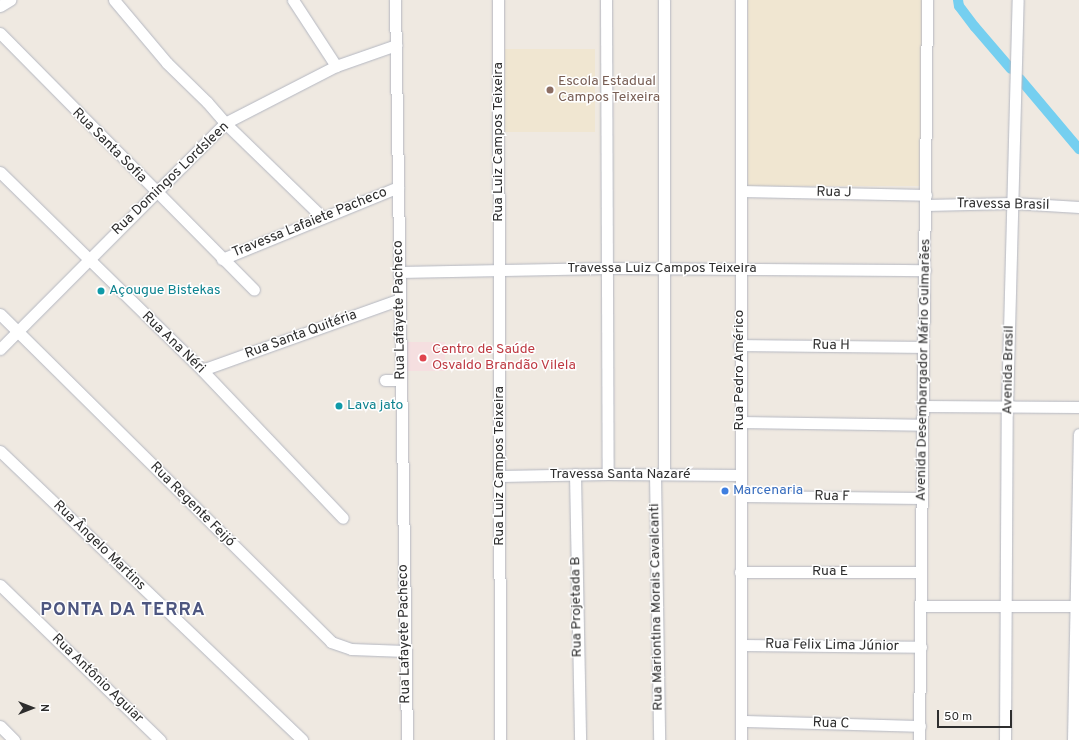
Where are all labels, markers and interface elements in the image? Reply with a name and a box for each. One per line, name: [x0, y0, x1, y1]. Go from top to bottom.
street label: Rua Luiz Campos Teixeira: [491, 62, 507, 222]
place label: Escola Estadual Campos Teixeira: [558, 74, 661, 106]
marker: Escola Estadual Campos Teixeira: [545, 85, 555, 95]
street label: Rua Santa Sofia: [68, 105, 150, 187]
street label: Rua Domingos Lordsleen: [109, 119, 233, 239]
street label: Travessa Lafaiete Pacheco: [230, 184, 390, 262]
street label: Rua J: [816, 184, 852, 202]
street label: Travessa Brasil: [956, 196, 1050, 214]
street label: Avenida Desembargador Mário Guimarães: [913, 239, 935, 501]
street label: Rua Lafayete Pacheco: [390, 240, 410, 380]
street label: Travessa Luiz Campos Teixeira: [567, 261, 757, 277]
place label: Açougue Bistekas: [109, 283, 220, 299]
marker: Açougue Bistekas: [96, 286, 106, 296]
street label: Rua Santa Quitéria: [243, 307, 359, 363]
street label: Rua Ana Néri: [138, 308, 208, 378]
street label: Rua Pedro Américo: [732, 309, 748, 431]
street label: Avenida Brasil: [1000, 325, 1018, 415]
street label: Rua H: [812, 337, 850, 355]
place label: Centro de Saúde Osvaldo Brandão Vilela: [432, 342, 576, 374]
marker: Centro de Saúde Osvaldo Brandão Vilela: [417, 352, 429, 364]
street label: Rua Luiz Campos Teixeira: [492, 386, 508, 546]
place label: Lava jato: [347, 398, 403, 414]
marker: Lava jato: [334, 401, 344, 411]
street label: Rua Regente Feijó: [146, 459, 238, 551]
street label: Travessa Santa Nazaré: [549, 467, 691, 483]
place label: Marcenaria: [733, 483, 803, 499]
marker: Marcenaria: [720, 486, 730, 496]
street label: Rua F: [814, 488, 850, 506]
street label: Rua Ângelo Martins: [49, 497, 149, 595]
street label: Rua Mariontina Morais Cavalcanti: [647, 503, 667, 711]
street label: Rua Projetada B: [568, 556, 586, 658]
street label: Rua Lafayete Pacheco: [395, 564, 415, 704]
street label: Rua E: [812, 564, 848, 580]
district label: PONTA DA TERRA: [40, 600, 206, 622]
street label: Rua Antônio Aguiar: [47, 631, 147, 727]
street label: Rua Felix Lima Júnior: [765, 636, 899, 656]
north arrow: [12, 688, 52, 728]
scale bar: [939, 702, 1014, 728]
text: N: [37, 704, 51, 712]
text: 50 m: [944, 709, 972, 725]
street label: Rua C: [812, 715, 850, 733]

